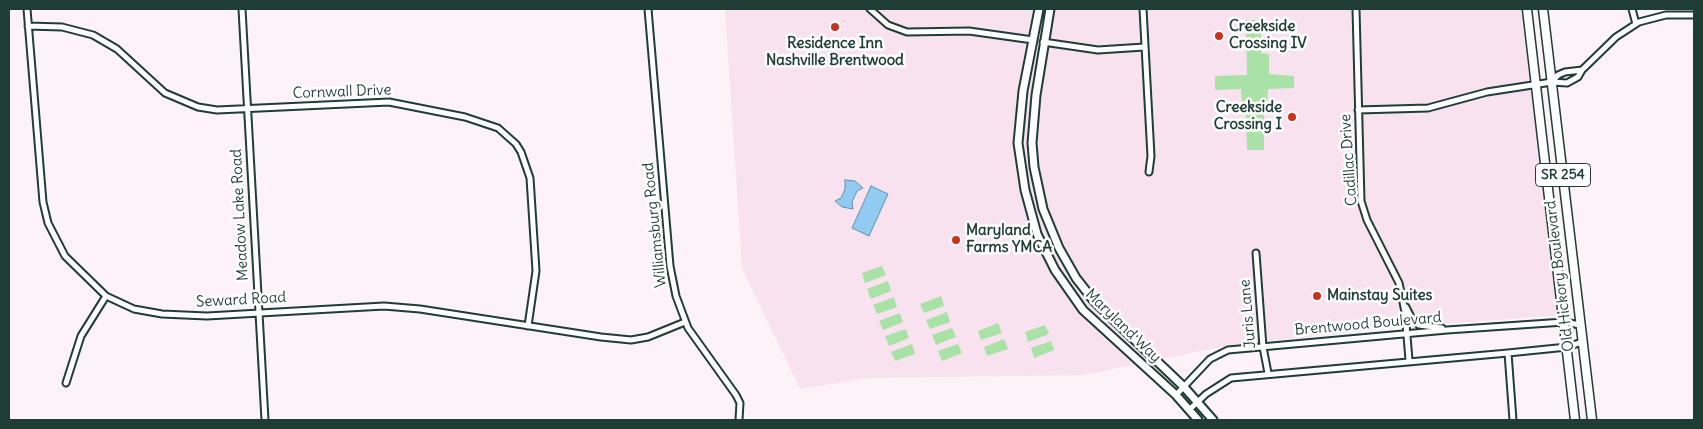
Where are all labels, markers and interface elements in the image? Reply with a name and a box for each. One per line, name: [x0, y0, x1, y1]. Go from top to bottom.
place label: Creekside Crossing IV: [1229, 18, 1307, 53]
marker: Residence Inn Nashville Brentwood: [829, 21, 841, 33]
marker: Creekside Crossing IV: [1213, 30, 1225, 42]
place label: Residence Inn Nashville Brentwood: [766, 35, 904, 70]
street label: Cornwall Drive: [292, 81, 392, 103]
place label: Creekside Crossing I: [1214, 99, 1282, 134]
marker: Creekside Crossing I: [1286, 111, 1298, 123]
street label: Cadillac Drive: [1337, 113, 1361, 207]
street label: Meadow Lake Road: [228, 148, 252, 282]
street label: Williamsburg Road: [639, 162, 671, 288]
road number: SR 254: [1536, 164, 1590, 186]
street label: Old Hickory Boulevard: [1542, 199, 1578, 353]
place label: Maryland Farms YMCA: [966, 222, 1052, 257]
marker: Maryland Farms YMCA: [950, 234, 962, 246]
street label: Juris Lane: [1236, 279, 1260, 349]
street label: Maryland Way: [1081, 285, 1165, 367]
place label: Mainstay Suites: [1327, 287, 1432, 305]
street label: Seward Road: [195, 289, 287, 311]
marker: Mainstay Suites: [1311, 290, 1323, 302]
street label: Brentwood Boulevard: [1294, 309, 1442, 339]

